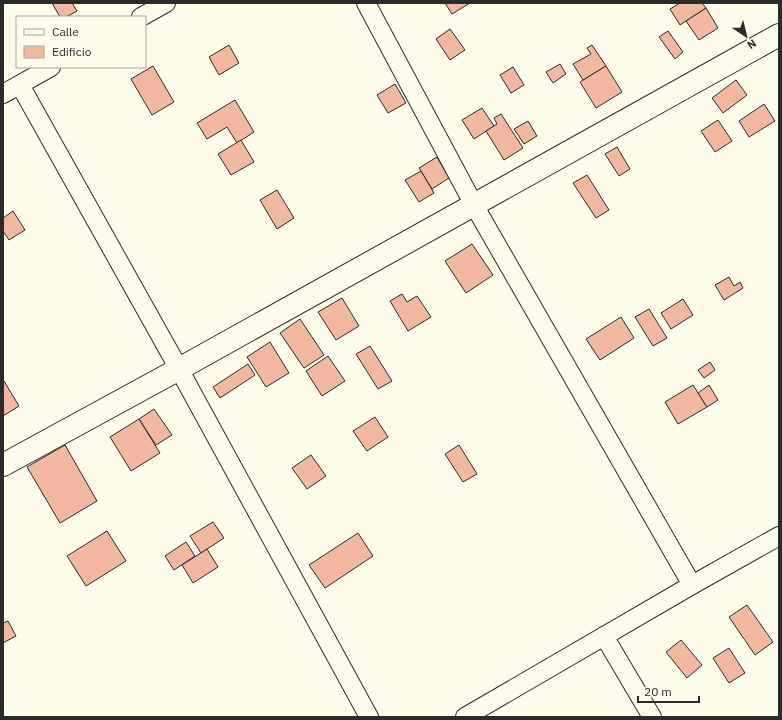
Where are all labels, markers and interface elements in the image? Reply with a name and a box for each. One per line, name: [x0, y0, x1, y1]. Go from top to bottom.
legend: [16, 16, 146, 68]
north arrow: [726, 16, 766, 56]
text: Calle: [52, 24, 79, 39]
text: N: [744, 36, 759, 52]
text: Edificio: [52, 44, 92, 59]
scale bar: [638, 678, 699, 704]
text: 20 m: [644, 684, 672, 699]

